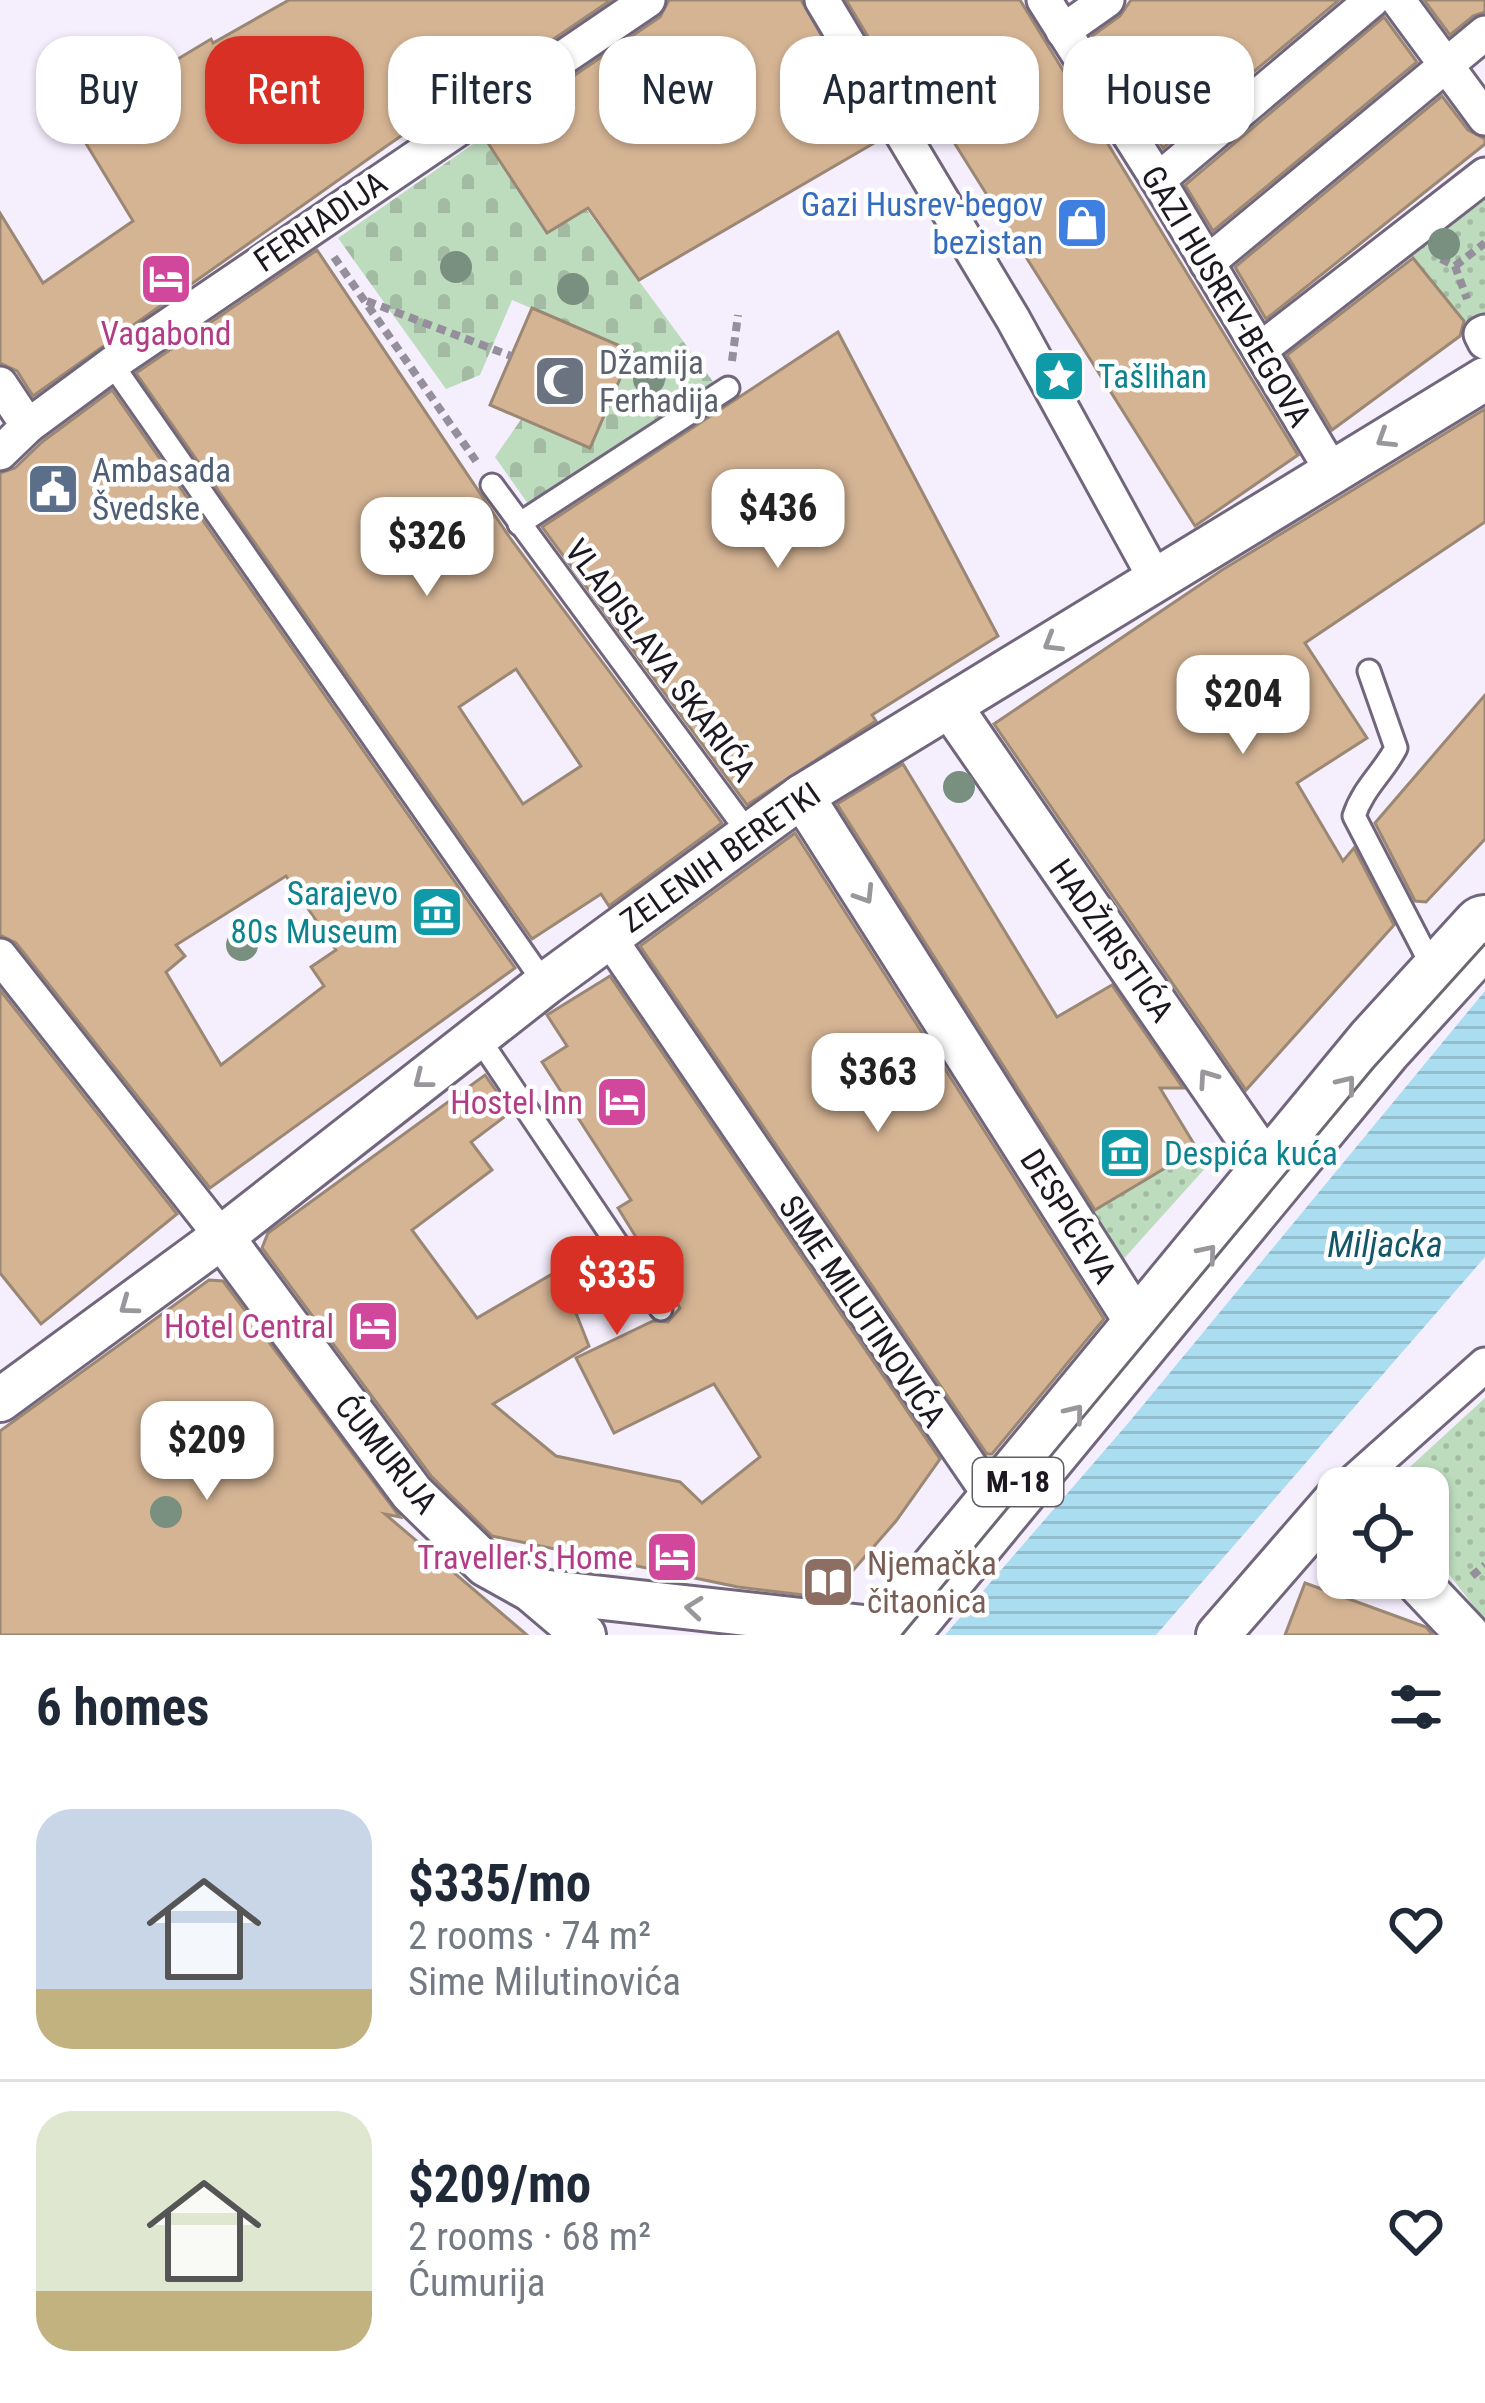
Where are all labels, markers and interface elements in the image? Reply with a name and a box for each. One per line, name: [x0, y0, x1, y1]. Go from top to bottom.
chip: Buy: [36, 36, 181, 144]
chip: Rent: [205, 36, 364, 144]
chip: Filters: [388, 36, 575, 144]
chip: New: [599, 36, 756, 144]
chip: Apartment: [780, 36, 1039, 144]
chip: House: [1063, 36, 1254, 144]
street label: GAZI HUSREV-BEGOVA: [1133, 159, 1320, 434]
street label: FERHADIJA: [247, 163, 394, 280]
place label: Gazi Husrev-begov bezistan: [801, 185, 1043, 262]
shop icon: Gazi Husrev-begov bezistan: [1054, 195, 1110, 251]
hotel icon: Vagabond: [138, 251, 194, 307]
place label: Vagabond: [101, 314, 231, 353]
place label: Džamija Ferhadija: [599, 343, 719, 420]
place icon: Tašlihan: [1031, 348, 1087, 404]
mosque icon: Džamija Ferhadija: [532, 353, 588, 409]
place label: Tašlihan: [1098, 357, 1207, 396]
one-way arrow: [1376, 425, 1398, 447]
place label: Ambasada Švedske: [92, 451, 231, 528]
public building icon: Ambasada Švedske: [25, 461, 81, 517]
pin: $436: [707, 469, 849, 571]
text: $436: [739, 485, 817, 531]
pin: $326: [356, 497, 498, 599]
text: $326: [388, 513, 466, 559]
street label: VLADISLAVA SKARIĆA: [557, 532, 764, 789]
one-way arrow: [1043, 629, 1065, 651]
pin: $204: [1172, 655, 1314, 757]
text: $204: [1204, 671, 1282, 717]
street label: ZELENIH BERETKI: [613, 774, 828, 941]
street label: HADŽIRISTIĆA: [1041, 851, 1182, 1029]
place label: Sarajevo 80s Museum: [231, 874, 398, 951]
one-way arrow: [851, 882, 873, 904]
museum icon: Sarajevo 80s Museum: [409, 884, 465, 940]
pin: $363: [807, 1033, 949, 1135]
text: $363: [839, 1049, 917, 1095]
one-way arrow: [414, 1066, 436, 1087]
one-way arrow: [1199, 1069, 1221, 1091]
hotel icon: Hostel Inn: [594, 1074, 650, 1130]
one-way arrow: [1333, 1076, 1355, 1098]
place label: Hostel Inn: [450, 1083, 583, 1122]
museum icon: Despića kuća: [1097, 1125, 1153, 1181]
place label: Despića kuća: [1164, 1134, 1338, 1173]
street label: DESPIĆEVA: [1012, 1142, 1125, 1290]
street label: SIME MILUTINOVIĆA: [771, 1188, 954, 1434]
water label: Miljacka: [1327, 1224, 1443, 1266]
pin: $335: [546, 1236, 688, 1338]
one-way arrow: [1193, 1245, 1215, 1267]
text: $335: [578, 1252, 656, 1298]
one-way arrow: [120, 1292, 141, 1314]
hotel icon: Hotel Central: [345, 1298, 401, 1354]
place label: Hotel Central: [164, 1307, 334, 1346]
street label: ĆUMURIJA: [327, 1387, 446, 1521]
pin: $209: [136, 1401, 278, 1503]
one-way arrow: [1061, 1405, 1082, 1427]
text: $209: [168, 1417, 246, 1463]
road number: M-18: [973, 1458, 1063, 1506]
map controls: [1317, 1467, 1449, 1599]
button: locate: [1317, 1467, 1449, 1599]
hotel icon: Traveller's Home: [644, 1529, 700, 1585]
place label: Traveller's Home: [417, 1538, 633, 1577]
place label: Njemačka čitaonica: [867, 1544, 997, 1621]
library icon: Njemačka čitaonica: [800, 1554, 856, 1610]
one-way arrow: [684, 1596, 703, 1621]
icon: filters: [1383, 1674, 1449, 1740]
text: 6 homes: [36, 1678, 209, 1737]
text: $335/mo: [408, 1854, 591, 1913]
icon: home: [132, 1857, 276, 2001]
icon: heart: [1383, 1896, 1449, 1962]
text: 2 rooms · 74 m²: [408, 1913, 651, 1959]
text: Sime Milutinovića: [408, 1959, 681, 2005]
text: $209/mo: [408, 2155, 591, 2214]
icon: home: [132, 2159, 276, 2303]
icon: heart: [1383, 2198, 1449, 2264]
text: 2 rooms · 68 m²: [408, 2214, 651, 2260]
text: Ćumurija: [408, 2260, 545, 2306]

